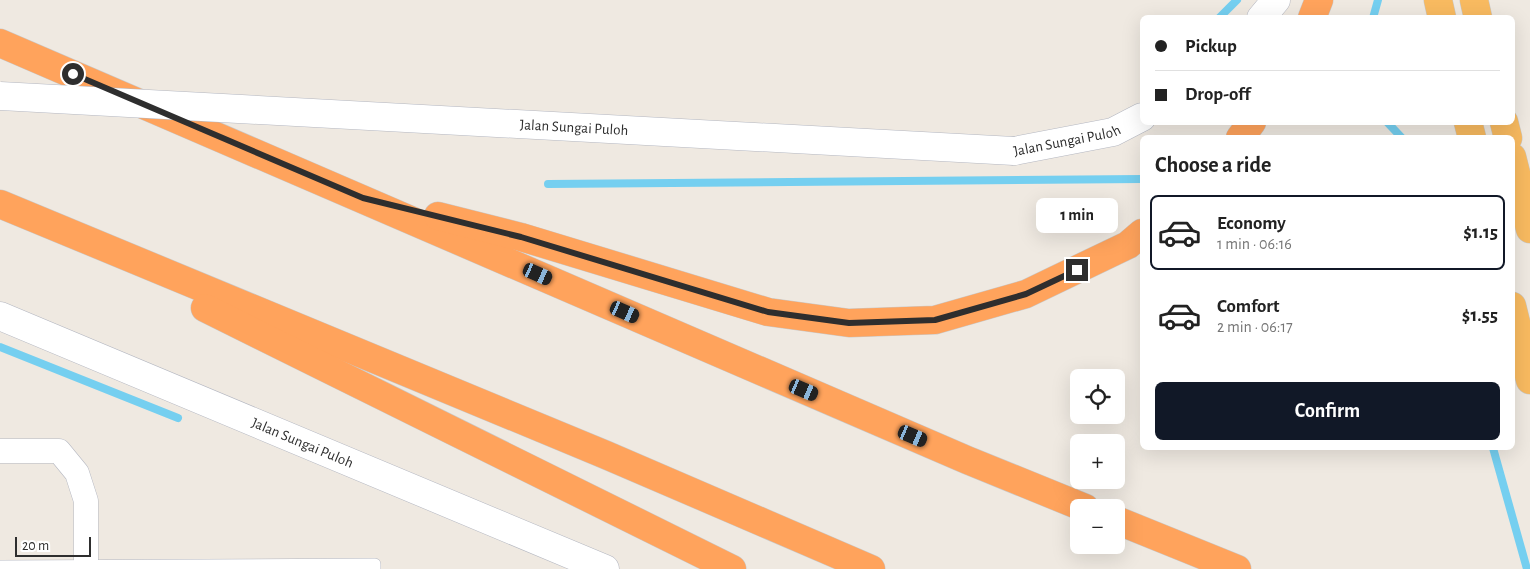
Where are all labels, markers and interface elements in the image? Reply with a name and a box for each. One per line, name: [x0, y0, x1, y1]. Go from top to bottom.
text: Pickup: [1185, 37, 1237, 56]
route start: [62, 63, 84, 85]
text: Drop-off: [1185, 85, 1250, 104]
street label: Jalan Sungai Puloh: [519, 117, 629, 138]
street label: Jalan Sungai Puloh: [1012, 122, 1123, 159]
text: Choose a ride: [1155, 154, 1271, 176]
callout: 1 min: [1036, 198, 1118, 232]
text: 1 min: [1060, 207, 1094, 223]
icon: car: [1157, 210, 1202, 255]
text: Economy: [1217, 214, 1286, 233]
text: $1.15: [1463, 223, 1498, 242]
text: 1 min · 06:16: [1217, 236, 1292, 252]
route end: [1066, 259, 1088, 281]
car: [521, 261, 554, 287]
icon: car: [1157, 293, 1202, 338]
text: Comfort: [1217, 297, 1279, 316]
car: [608, 299, 641, 325]
text: $1.55: [1462, 306, 1498, 325]
text: 2 min · 06:17: [1217, 319, 1293, 335]
map controls: [1070, 369, 1125, 554]
button: locate: [1070, 369, 1125, 424]
car: [787, 377, 820, 403]
button: Confirm: [1155, 382, 1500, 440]
street label: Jalan Sungai Puloh: [249, 415, 355, 471]
car: [896, 423, 929, 449]
button: +: [1070, 434, 1125, 489]
button: −: [1070, 499, 1125, 554]
scale bar: [15, 534, 91, 557]
text: 20 m: [22, 539, 49, 553]

